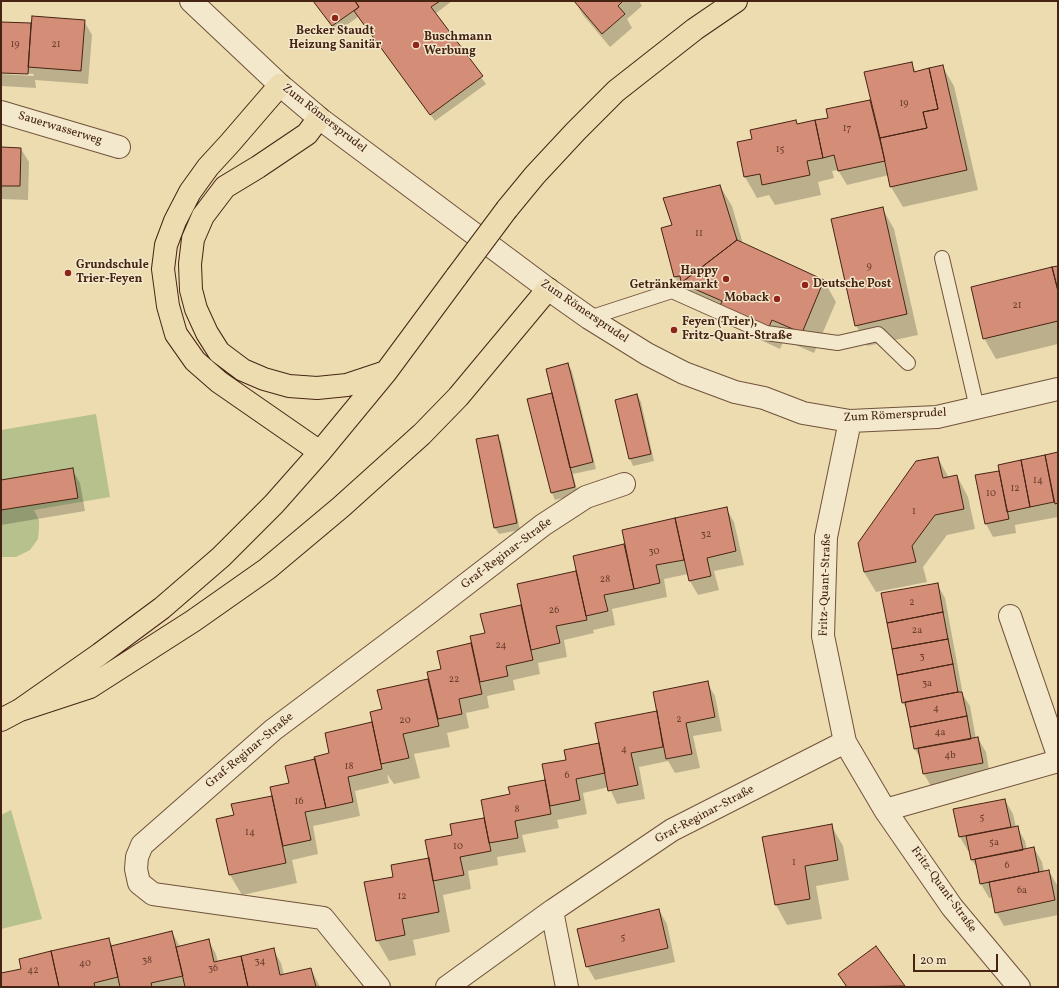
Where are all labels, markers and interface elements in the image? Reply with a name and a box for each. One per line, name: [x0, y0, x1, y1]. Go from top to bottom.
marker: Becker Staudt Heizung Sanitär: [330, 13, 340, 23]
place label: Becker Staudt Heizung Sanitär: [289, 25, 381, 53]
place label: Buschmann Werbung: [424, 31, 492, 59]
house number: 19: [10, 39, 20, 51]
house number: 21: [51, 39, 61, 51]
marker: Buschmann Werbung: [411, 40, 421, 50]
street label: Zum Römersprudel: [279, 82, 369, 156]
house number: 19: [899, 98, 909, 110]
street label: Sauerwasserweg: [16, 109, 104, 149]
house number: 17: [843, 123, 851, 135]
house number: 15: [776, 144, 784, 156]
house number: 11: [695, 228, 703, 240]
place label: Grundschule Trier-Feyen: [76, 259, 149, 287]
house number: 9: [866, 261, 872, 273]
place label: Happy Getränkemarkt: [630, 265, 718, 293]
marker: Grundschule Trier-Feyen: [63, 268, 73, 278]
marker: Happy Getränkemarkt: [721, 274, 731, 284]
street label: Zum Römersprudel: [537, 277, 631, 347]
place label: Deutsche Post: [813, 278, 891, 292]
marker: Deutsche Post: [800, 280, 810, 290]
place label: Moback: [724, 292, 769, 306]
marker: Moback: [772, 294, 782, 304]
house number: 21: [1012, 300, 1022, 312]
place label: Feyen (Trier), Fritz-Quant-Straße: [682, 316, 792, 344]
marker: Feyen (Trier), Fritz-Quant-Straße: [669, 325, 679, 335]
street label: Zum Römersprudel: [843, 406, 947, 426]
house number: 14: [1033, 475, 1043, 487]
house number: 12: [1010, 483, 1020, 495]
house number: 10: [986, 488, 996, 500]
house number: 1: [912, 506, 916, 518]
street label: Graf-Reginar-Straße: [459, 515, 555, 593]
house number: 32: [701, 529, 711, 541]
street label: Fritz-Quant-Straße: [817, 533, 835, 637]
house number: 30: [649, 546, 659, 558]
house number: 28: [600, 574, 610, 586]
house number: 2: [909, 597, 915, 609]
house number: 26: [549, 605, 559, 617]
house number: 2a: [912, 625, 922, 637]
house number: 24: [495, 640, 507, 652]
house number: 3: [919, 651, 925, 663]
house number: 22: [449, 674, 459, 686]
house number: 3a: [922, 678, 932, 690]
house number: 4: [933, 703, 939, 715]
street label: Graf-Reginar-Straße: [203, 710, 297, 792]
house number: 2: [676, 714, 682, 726]
house number: 20: [399, 715, 411, 727]
house number: 4a: [935, 727, 945, 739]
house number: 4: [621, 744, 627, 756]
house number: 4b: [944, 750, 956, 762]
house number: 18: [345, 761, 353, 773]
house number: 6: [564, 770, 570, 782]
street label: Graf-Reginar-Straße: [653, 783, 757, 847]
house number: 16: [295, 796, 303, 808]
house number: 8: [514, 804, 520, 816]
house number: 5: [980, 812, 984, 824]
house number: 14: [245, 827, 255, 839]
house number: 5a: [989, 837, 999, 849]
house number: 10: [453, 841, 463, 853]
street label: Fritz-Quant-Straße: [907, 844, 979, 936]
house number: 1: [792, 857, 796, 869]
house number: 6: [1004, 860, 1010, 872]
house number: 6a: [1017, 885, 1027, 897]
house number: 12: [397, 891, 407, 903]
house number: 5: [621, 932, 625, 944]
scale bar: [915, 946, 1000, 972]
text: 20 m: [920, 953, 947, 969]
house number: 38: [142, 955, 152, 967]
house number: 34: [254, 956, 266, 968]
house number: 40: [79, 958, 91, 970]
house number: 36: [208, 963, 218, 975]
house number: 42: [27, 965, 39, 977]

